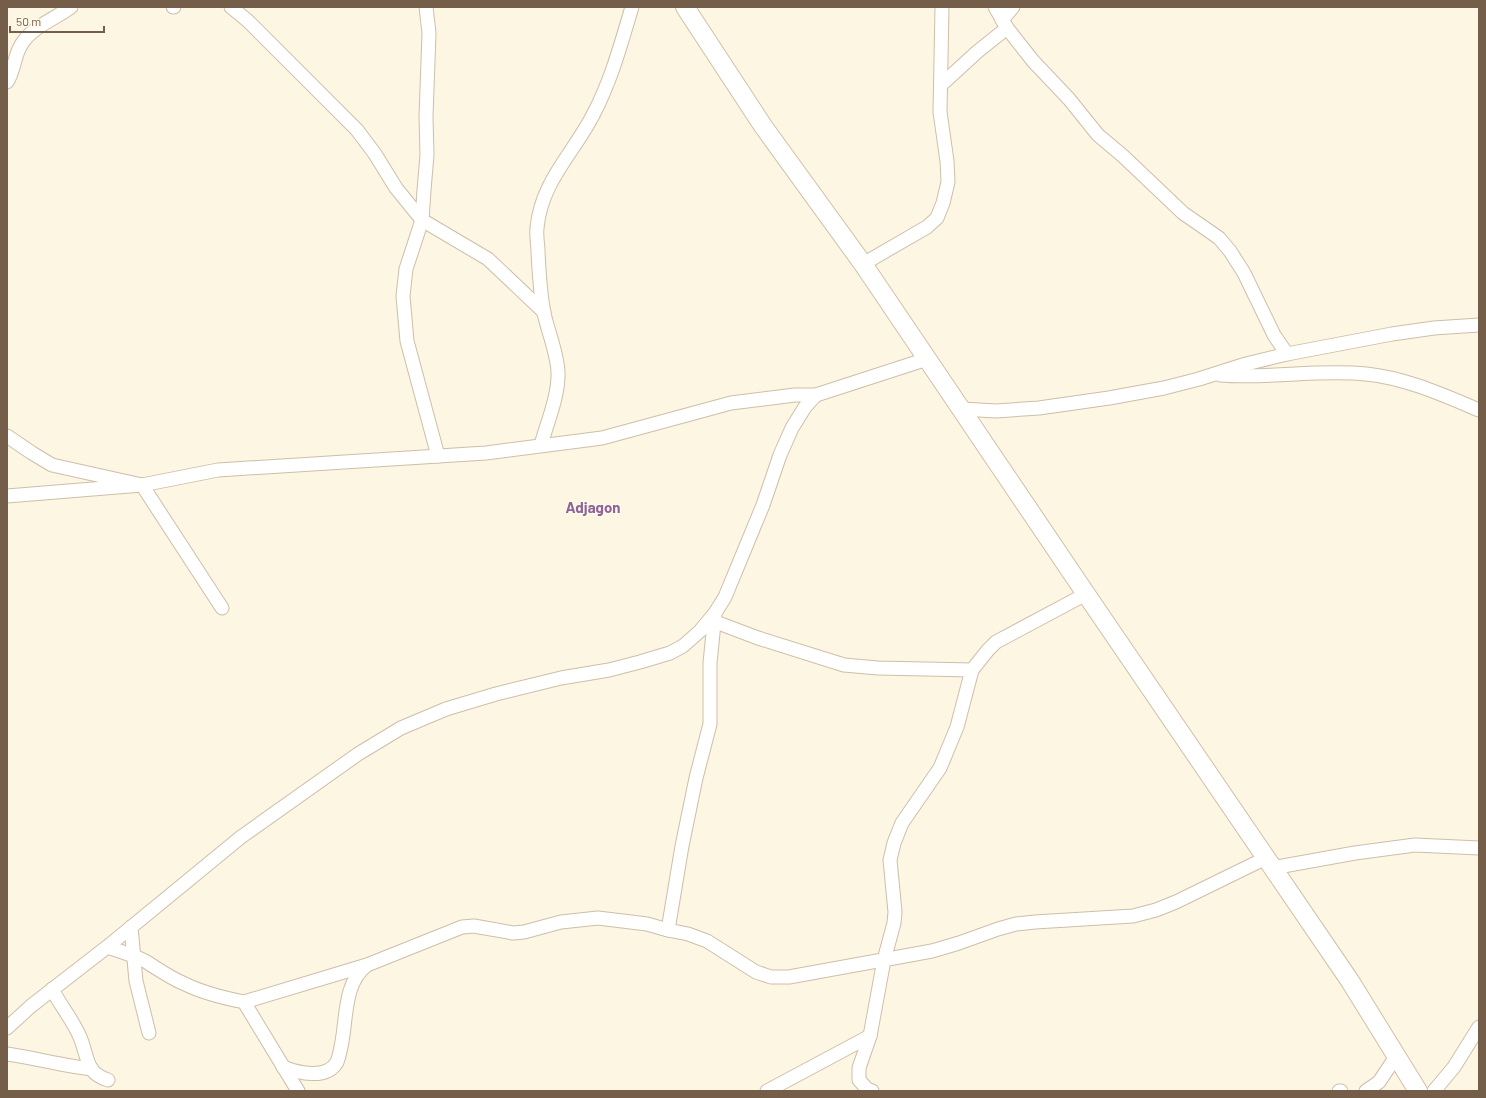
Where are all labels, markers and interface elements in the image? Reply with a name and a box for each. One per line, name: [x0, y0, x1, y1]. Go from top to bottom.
scale bar: [10, 8, 104, 34]
text: 50 m: [16, 14, 41, 28]
district label: Adjagon: [566, 498, 620, 516]

